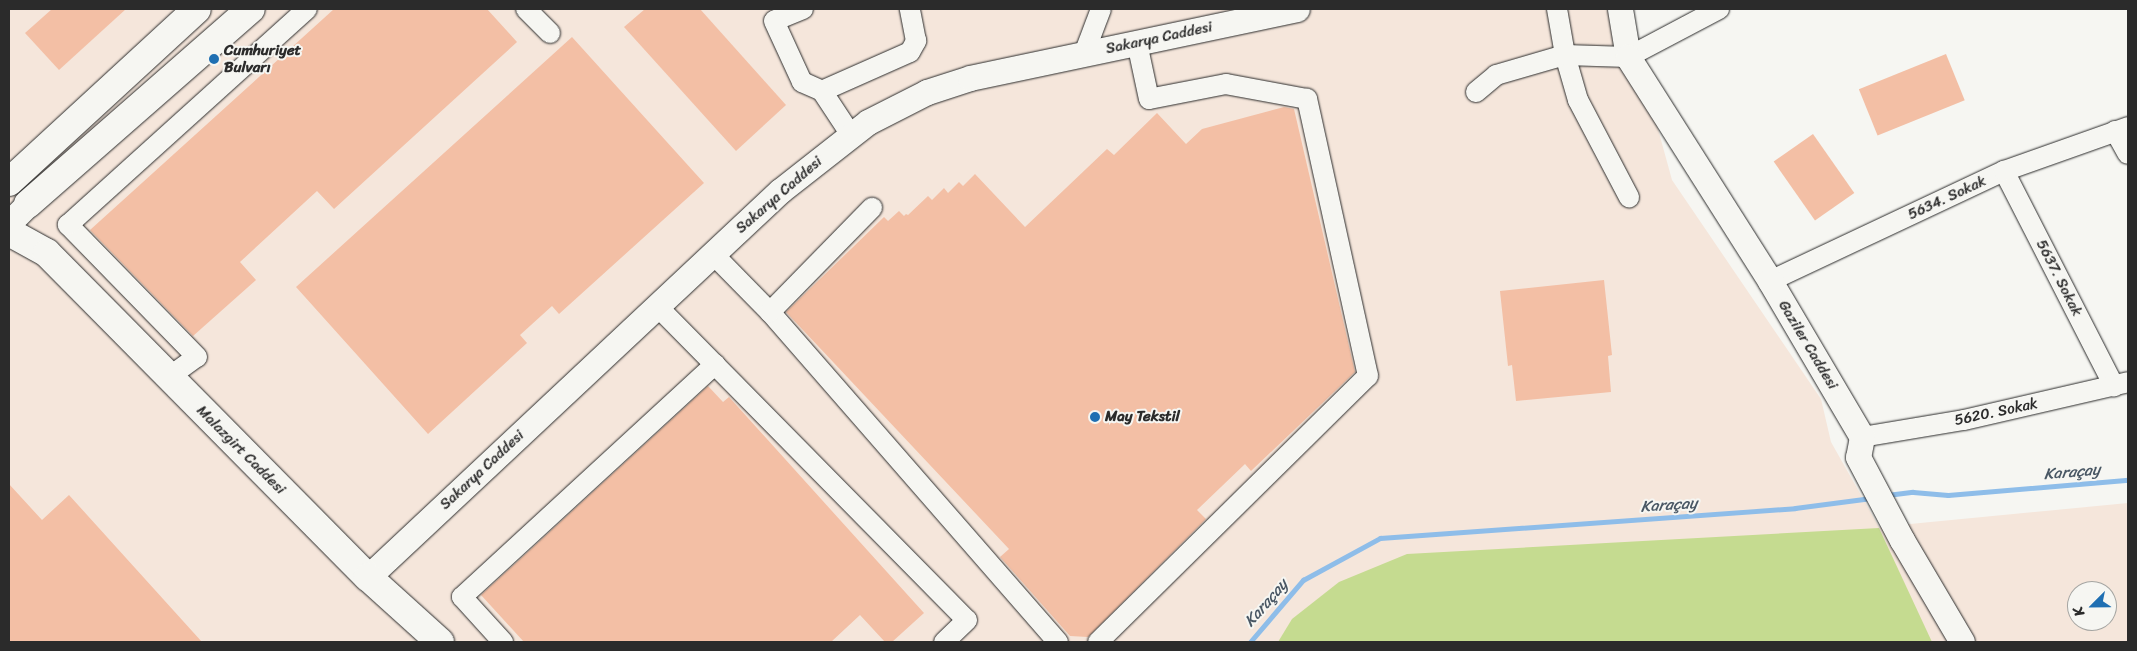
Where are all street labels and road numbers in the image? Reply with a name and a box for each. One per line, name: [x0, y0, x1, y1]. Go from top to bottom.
street label: Sakarya Caddesi: [1104, 18, 1214, 58]
street label: Sakarya Caddesi: [732, 153, 826, 237]
street label: 5634. Sokak: [1905, 172, 1989, 224]
street label: 5637. Sokak: [2032, 237, 2086, 319]
street label: Gaziler Caddesi: [1774, 297, 1842, 393]
street label: 5620. Sokak: [1953, 394, 2039, 430]
street label: Malazgirt Caddesi: [193, 402, 289, 498]
street label: Sakarya Caddesi: [436, 426, 528, 514]

